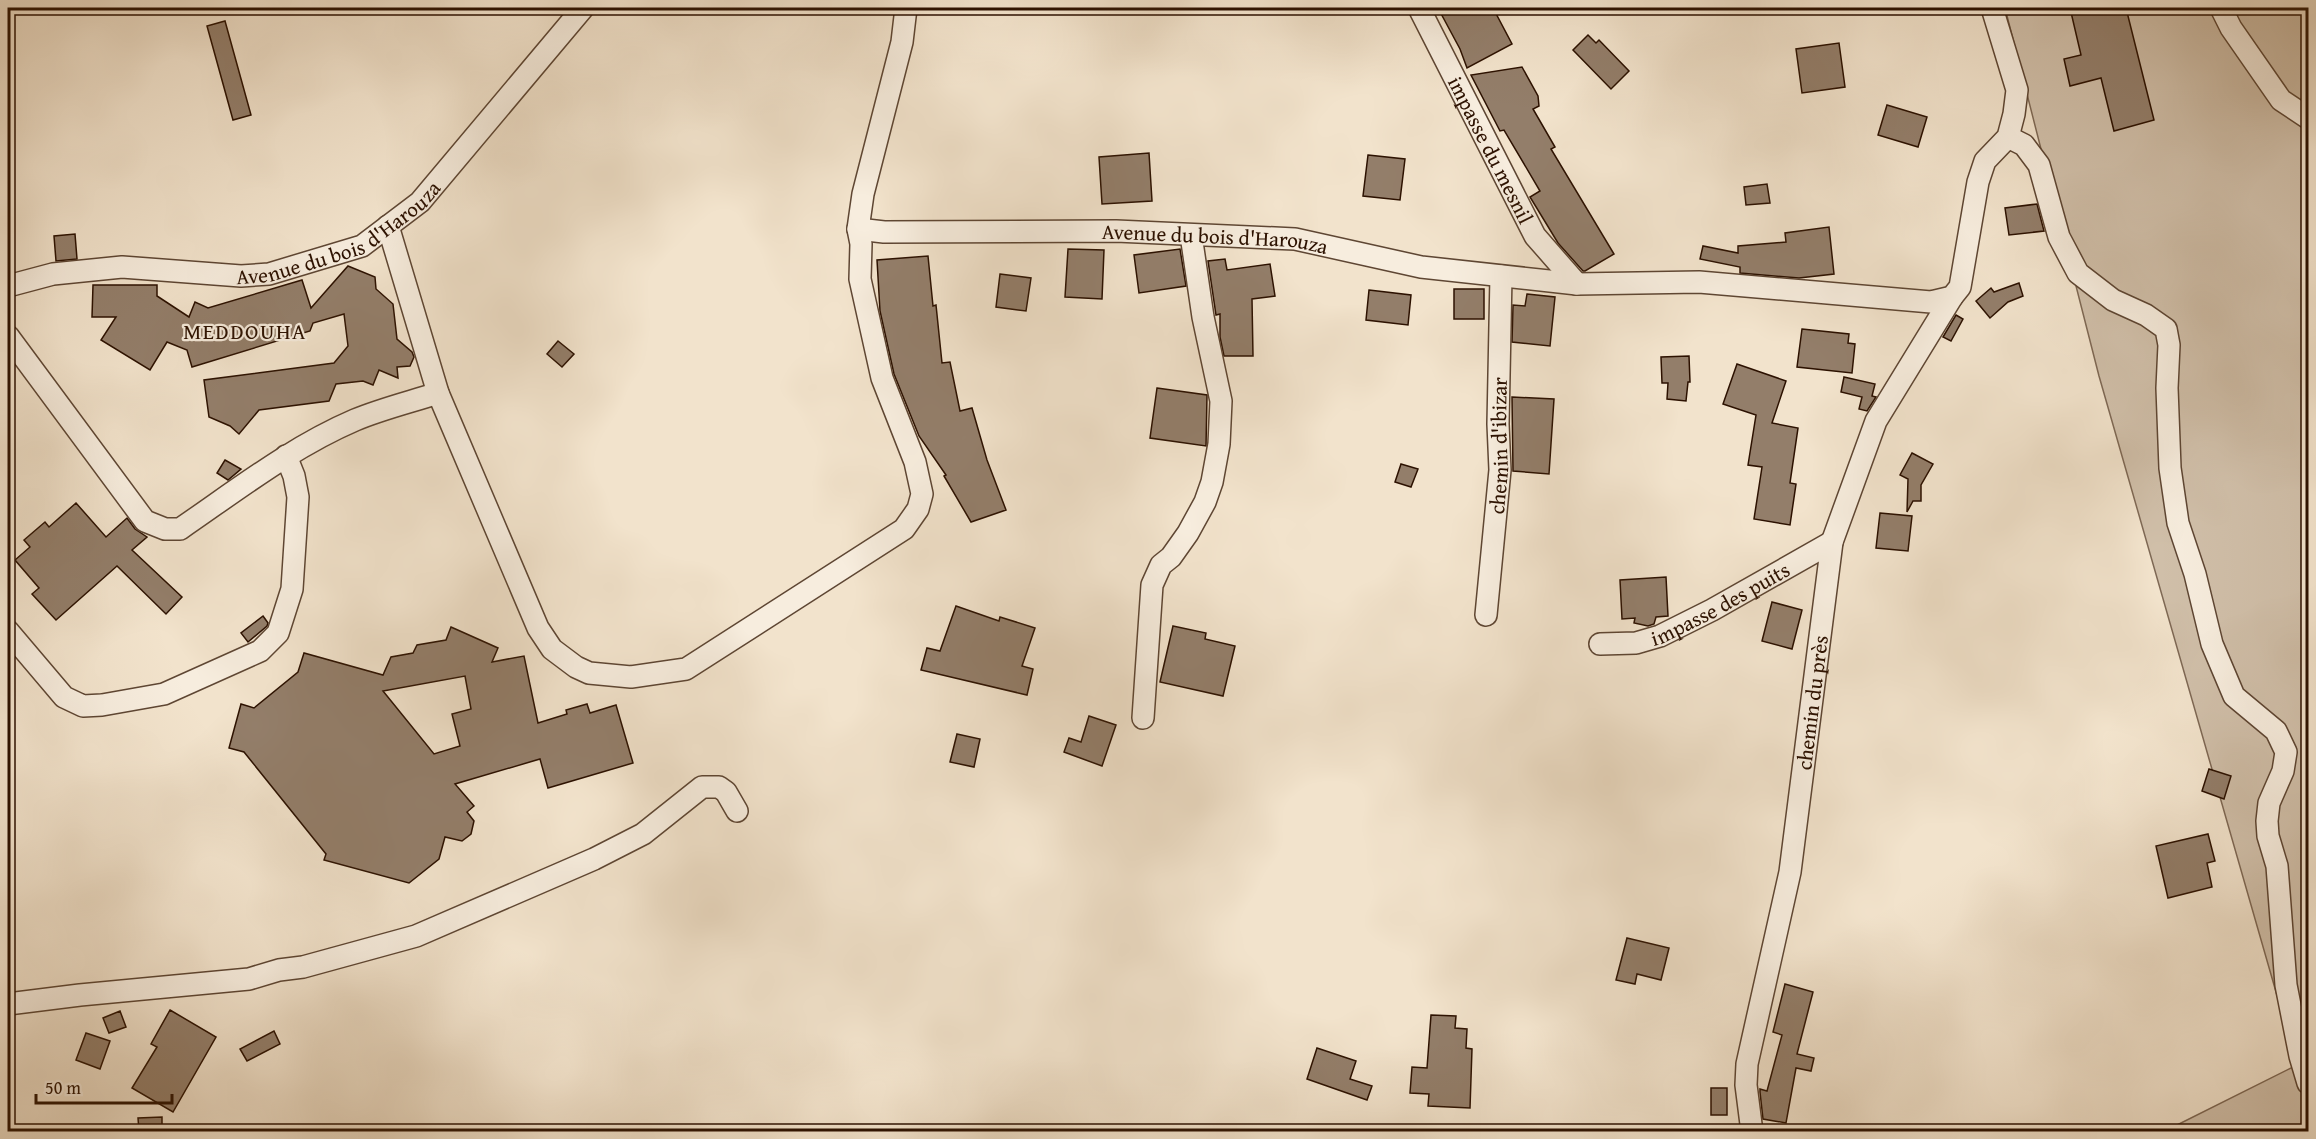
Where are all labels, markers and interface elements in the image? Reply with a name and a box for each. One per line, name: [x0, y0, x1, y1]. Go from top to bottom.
street label: impasse du mesnil: [1441, 71, 1542, 229]
street label: Avenue du bois d'Harouza: [235, 173, 447, 292]
street label: Avenue du bois d'Harouza: [1102, 215, 1331, 261]
district label: MEDDOUHA: [183, 315, 307, 347]
street label: chemin d'ibizar: [1480, 376, 1516, 516]
street label: impasse des puits: [1647, 554, 1795, 653]
street label: chemin du près: [1788, 633, 1836, 772]
scale bar: [36, 1067, 172, 1105]
text: 50 m: [45, 1074, 81, 1101]

